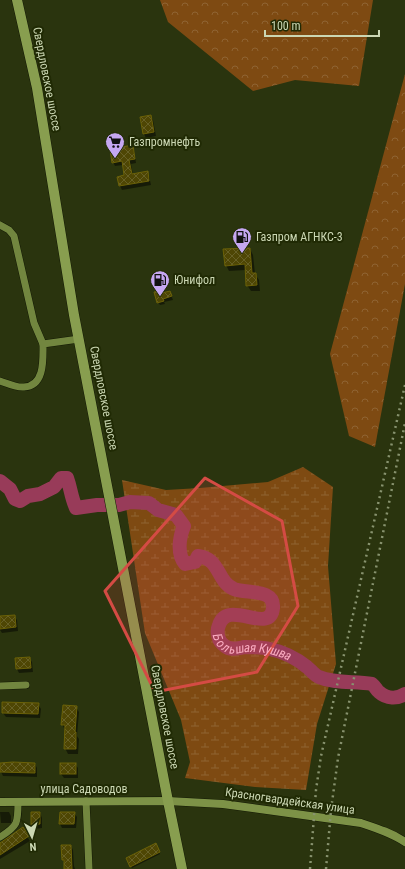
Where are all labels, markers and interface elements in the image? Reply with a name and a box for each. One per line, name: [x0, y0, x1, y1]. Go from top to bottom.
scale bar: [265, 12, 379, 38]
text: 100 m: [271, 19, 301, 33]
street label: Свердловское шоссе: [30, 26, 64, 133]
supermarket icon: Газпромнефть: [104, 131, 126, 159]
place label: Газпромнефть: [129, 135, 200, 149]
fuel station icon: Газпром АГНКС-3: [231, 226, 253, 254]
place label: Газпром АГНКС-3: [256, 230, 343, 244]
fuel station icon: Юнифол: [149, 269, 171, 297]
place label: Юнифол: [174, 273, 215, 287]
street label: Свердловское шоссе: [87, 345, 121, 452]
water label: Большая Кушва: [210, 632, 294, 664]
street label: Свердловское шоссе: [148, 664, 182, 771]
street label: улица Садоводов: [41, 782, 127, 796]
street label: Красногвардейская улица: [224, 785, 356, 817]
north arrow: [12, 817, 52, 857]
text: N: [29, 840, 37, 853]

